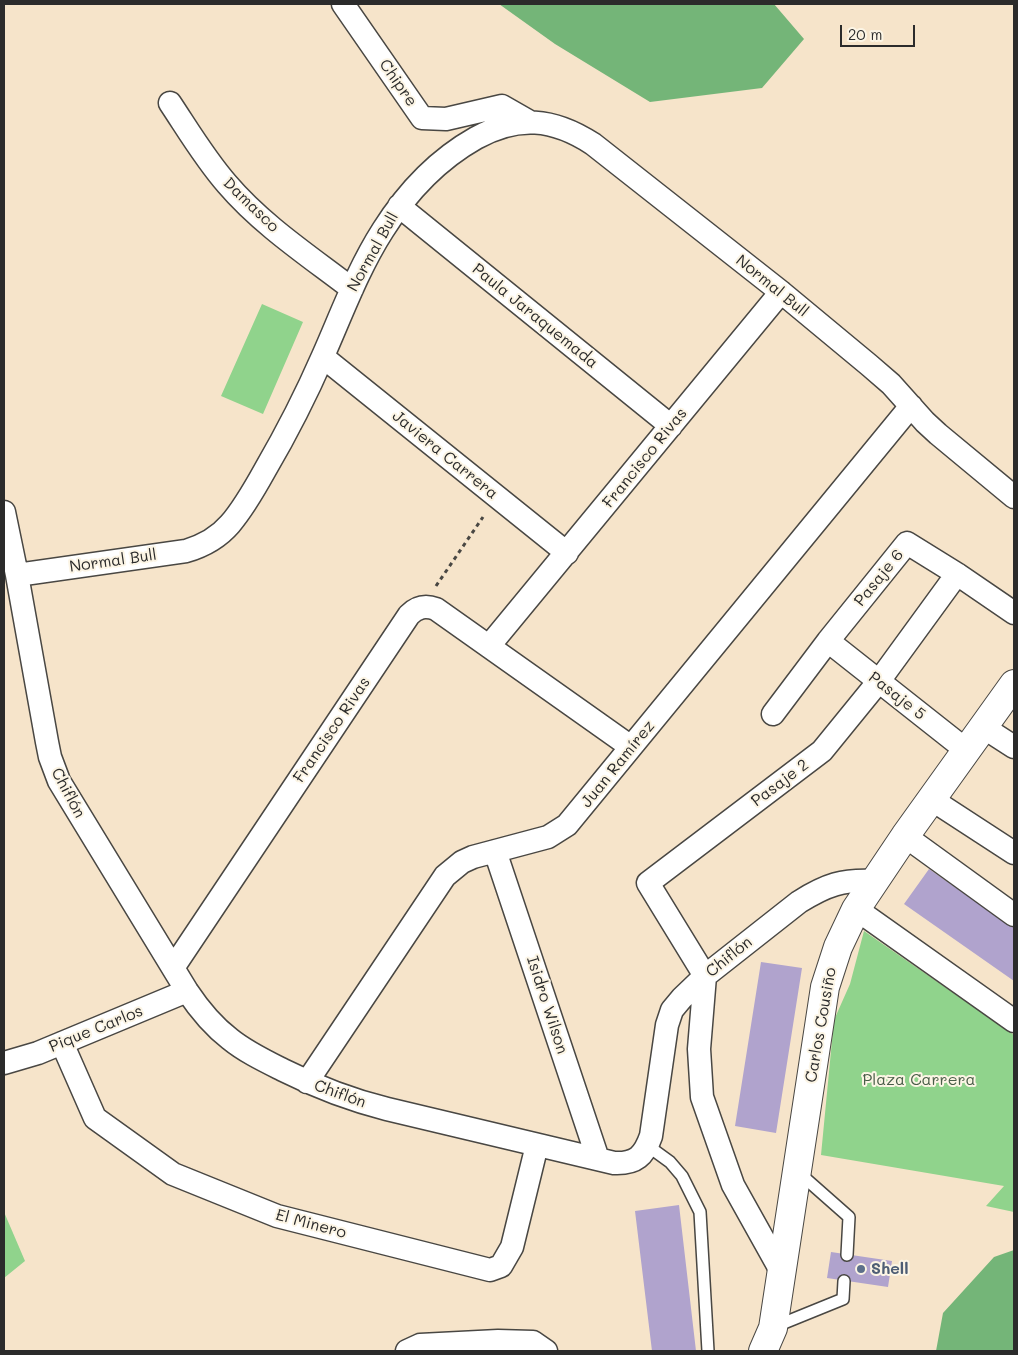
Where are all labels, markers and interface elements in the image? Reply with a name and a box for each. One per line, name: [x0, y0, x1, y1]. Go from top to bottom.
scale bar: [843, 15, 918, 47]
text: 20 m: [848, 24, 882, 44]
street label: Chipre: [375, 56, 421, 110]
street label: Damasco: [219, 174, 283, 236]
street label: Normal Bull: [343, 209, 403, 295]
street label: Normal Bull: [732, 251, 812, 321]
street label: Paula Jaraquemada: [468, 259, 602, 373]
street label: Francisco Rivas: [599, 404, 691, 512]
street label: Javiera Carrera: [388, 406, 502, 504]
street label: Normal Bull: [68, 545, 158, 577]
street label: Pasaje 6: [850, 546, 908, 610]
street label: Pasaje 5: [865, 668, 929, 724]
street label: Francisco Rivas: [290, 674, 374, 786]
street label: Juan Ramírez: [577, 717, 659, 811]
street label: Pasaje 2: [748, 755, 812, 811]
street label: Chiflón: [47, 765, 89, 821]
street label: Chiflón: [702, 933, 756, 981]
street label: Isidro Wilson: [522, 954, 572, 1056]
street label: Carlos Cousiño: [801, 966, 841, 1084]
street label: Pique Carlos: [46, 1001, 146, 1057]
park label: Plaza Carrera: [862, 1070, 976, 1090]
street label: Chiflón: [311, 1076, 369, 1112]
street label: El Minero: [274, 1205, 348, 1243]
place label: Shell: [871, 1259, 908, 1279]
marker: Shell: [855, 1263, 867, 1275]

